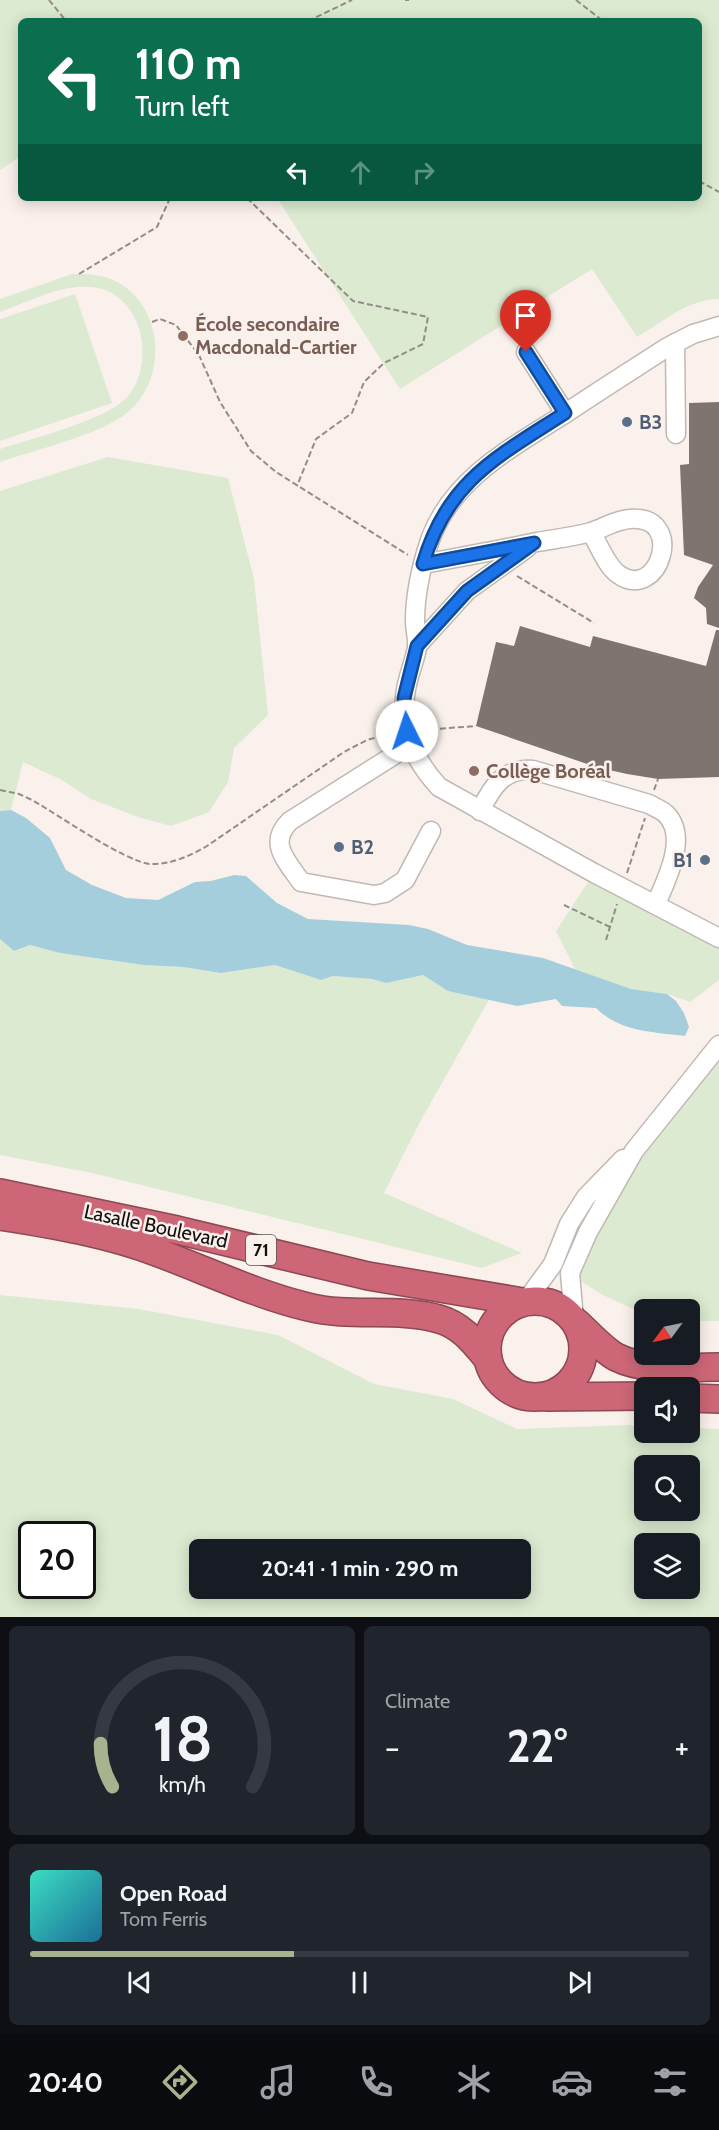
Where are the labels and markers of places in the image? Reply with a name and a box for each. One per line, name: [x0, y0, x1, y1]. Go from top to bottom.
pin: [500, 290, 551, 352]
place label: École secondaire Macdonald-Cartier: [195, 312, 357, 359]
marker: École secondaire Macdonald-Cartier: [176, 329, 190, 343]
place label: B3: [639, 410, 662, 434]
marker: B3: [620, 415, 634, 429]
place label: Collège Boréal: [486, 759, 611, 783]
marker: Collège Boréal: [467, 764, 481, 778]
place label: B2: [351, 835, 374, 859]
marker: B2: [332, 840, 346, 854]
place label: B1: [673, 848, 693, 872]
marker: B1: [698, 853, 712, 867]

